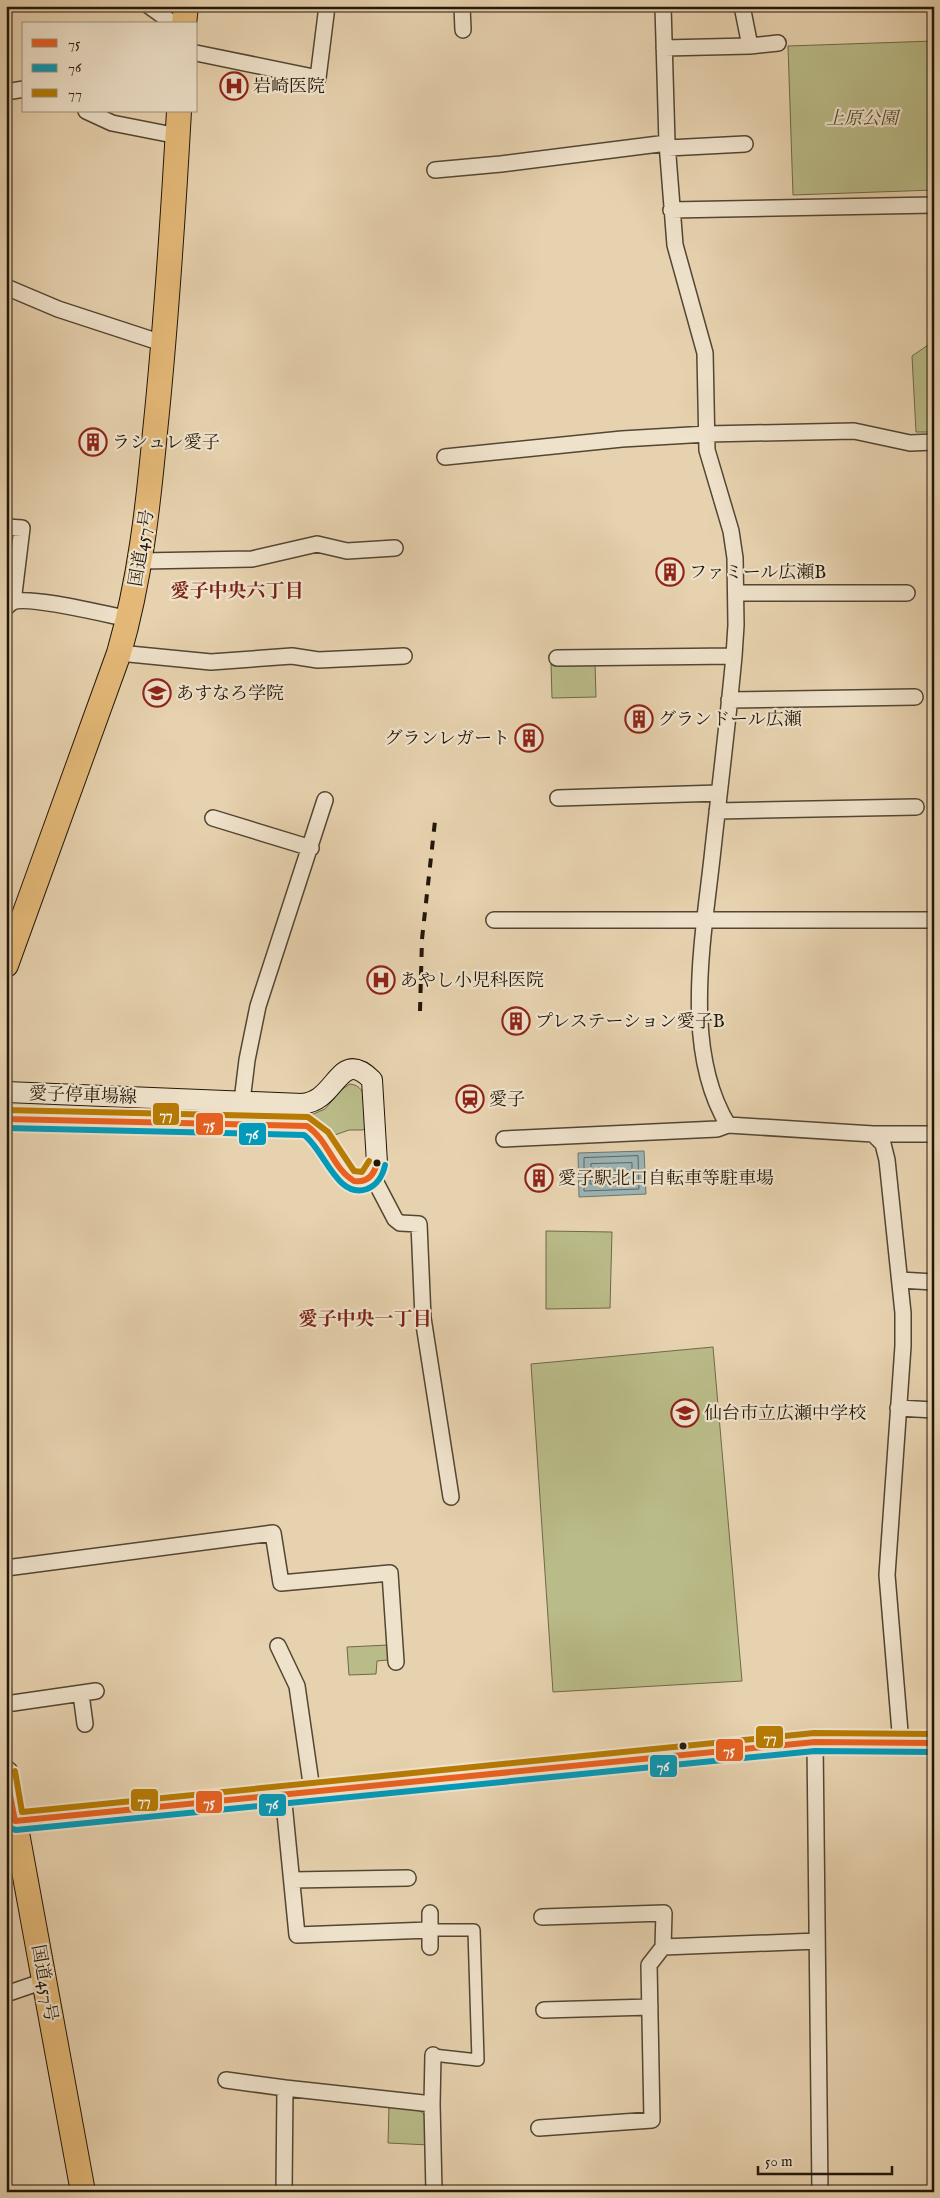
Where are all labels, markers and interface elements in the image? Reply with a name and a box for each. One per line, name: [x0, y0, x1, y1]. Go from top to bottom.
legend: [22, 22, 198, 112]
text: 75: [68, 34, 81, 53]
text: 76: [68, 58, 82, 77]
hospital icon: 岩崎医院: [219, 71, 249, 101]
place label: 岩崎医院: [253, 76, 325, 99]
text: 77: [68, 84, 82, 103]
park label: 上原公園: [826, 108, 901, 131]
building icon: ラシュレ愛子: [78, 427, 108, 457]
place label: ラシュレ愛子: [112, 432, 220, 455]
street label: 国道457号: [125, 508, 160, 588]
building icon: ファミール広瀬B: [655, 557, 685, 587]
place label: ファミール広瀬B: [689, 562, 826, 585]
district label: 愛子中央六丁目: [170, 580, 304, 604]
school or university icon: あすなろ学院: [142, 678, 172, 708]
place label: あすなろ学院: [176, 683, 284, 706]
building icon: グランドール広瀬: [624, 704, 654, 734]
place label: グランドール広瀬: [658, 709, 802, 732]
building icon: グランレガート: [514, 723, 544, 753]
place label: グランレガート: [384, 728, 510, 751]
hospital icon: あやし小児科医院: [366, 965, 396, 995]
place label: あやし小児科医院: [400, 970, 544, 993]
building icon: プレステーション愛子B: [501, 1006, 531, 1036]
place label: プレステーション愛子B: [535, 1011, 725, 1034]
street label: 愛子停車場線: [29, 1083, 137, 1110]
station icon: 愛子: [455, 1084, 485, 1114]
place label: 愛子: [489, 1089, 525, 1112]
line badge: 77: [152, 1102, 180, 1126]
text: 77: [159, 1106, 173, 1124]
line badge: 75: [195, 1112, 224, 1136]
text: 75: [203, 1116, 215, 1134]
line badge: 76: [238, 1122, 267, 1146]
text: 76: [246, 1126, 259, 1144]
unlabelled marker: [372, 1158, 382, 1168]
building icon: 愛子駅北口自転車等駐車場: [524, 1163, 554, 1193]
place label: 愛子駅北口自転車等駐車場: [558, 1168, 774, 1191]
district label: 愛子中央一丁目: [298, 1308, 432, 1332]
school or university icon: 仙台市立広瀬中学校: [670, 1398, 700, 1428]
place label: 仙台市立広瀬中学校: [704, 1403, 866, 1426]
line badge: 77: [755, 1725, 784, 1749]
text: 77: [763, 1729, 777, 1747]
line badge: 75: [715, 1738, 744, 1762]
unlabelled marker: [678, 1741, 688, 1751]
text: 75: [723, 1742, 735, 1760]
line badge: 76: [649, 1754, 678, 1778]
text: 76: [657, 1758, 670, 1776]
line badge: 77: [130, 1788, 159, 1812]
line badge: 75: [195, 1790, 223, 1814]
text: 77: [137, 1792, 151, 1810]
line badge: 76: [258, 1793, 287, 1817]
text: 75: [203, 1794, 215, 1812]
text: 76: [266, 1796, 279, 1814]
street label: 国道457号: [25, 1943, 62, 2024]
scale bar: [758, 2143, 891, 2175]
text: 50 m: [765, 2152, 793, 2171]

